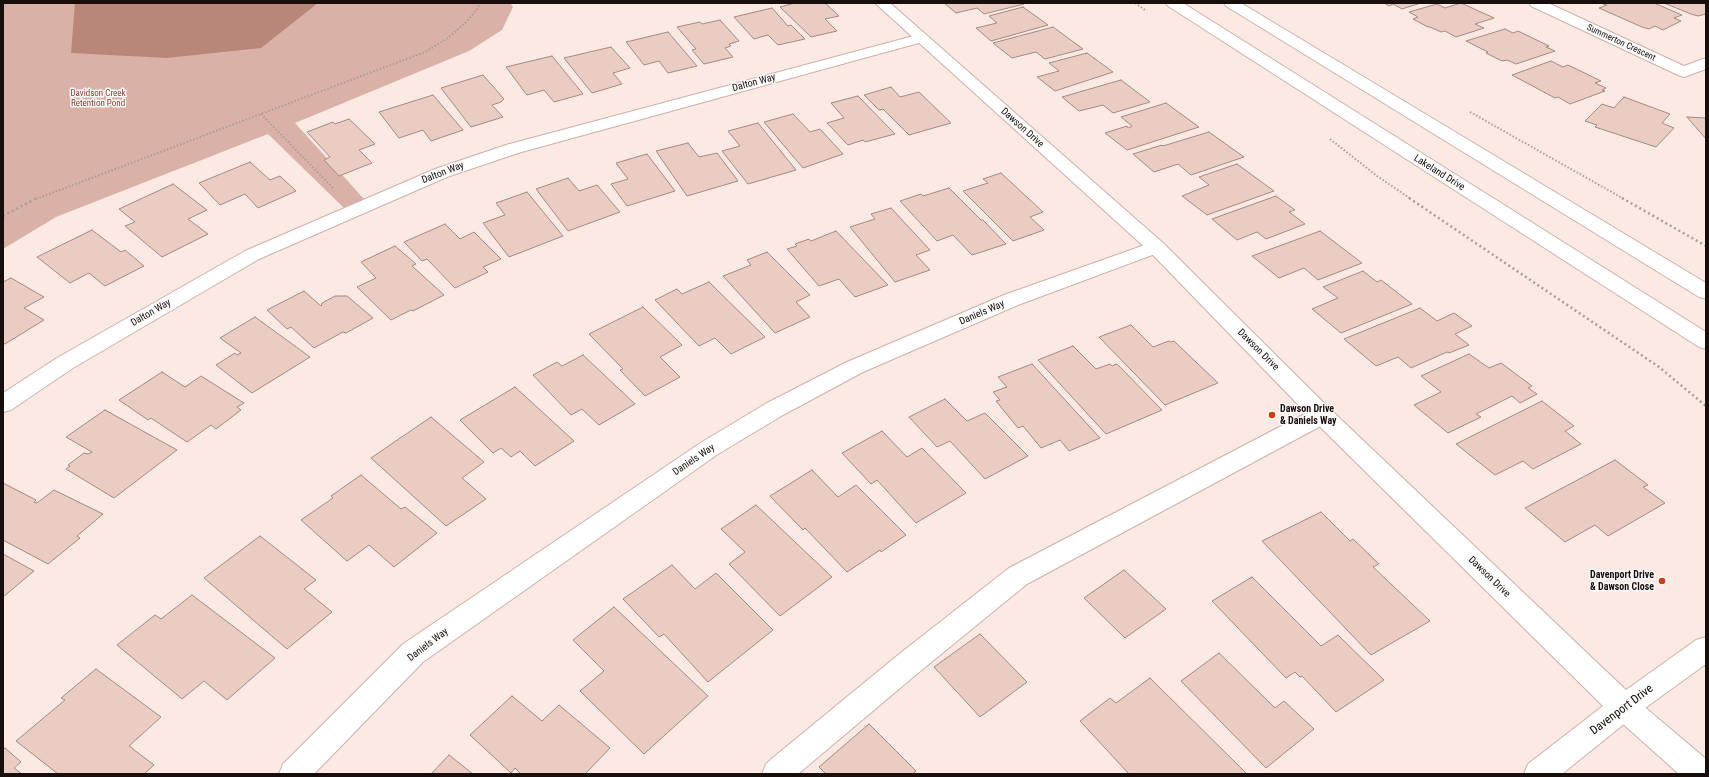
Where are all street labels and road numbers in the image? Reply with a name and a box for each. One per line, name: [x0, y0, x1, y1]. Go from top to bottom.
street label: Summerton Crescent: [1585, 22, 1657, 64]
street label: Dalton Way: [731, 71, 777, 95]
street label: Dawson Drive: [998, 106, 1046, 150]
street label: Lakeland Drive: [1411, 153, 1467, 193]
street label: Dalton Way: [420, 159, 466, 187]
street label: Dalton Way: [129, 297, 173, 329]
street label: Daniels Way: [958, 298, 1006, 328]
street label: Dawson Drive: [1235, 327, 1281, 373]
street label: Daniels Way: [671, 442, 717, 478]
street label: Dawson Drive: [1466, 554, 1512, 600]
street label: Daniels Way: [405, 626, 451, 664]
street label: Davenport Drive: [1588, 682, 1656, 738]

